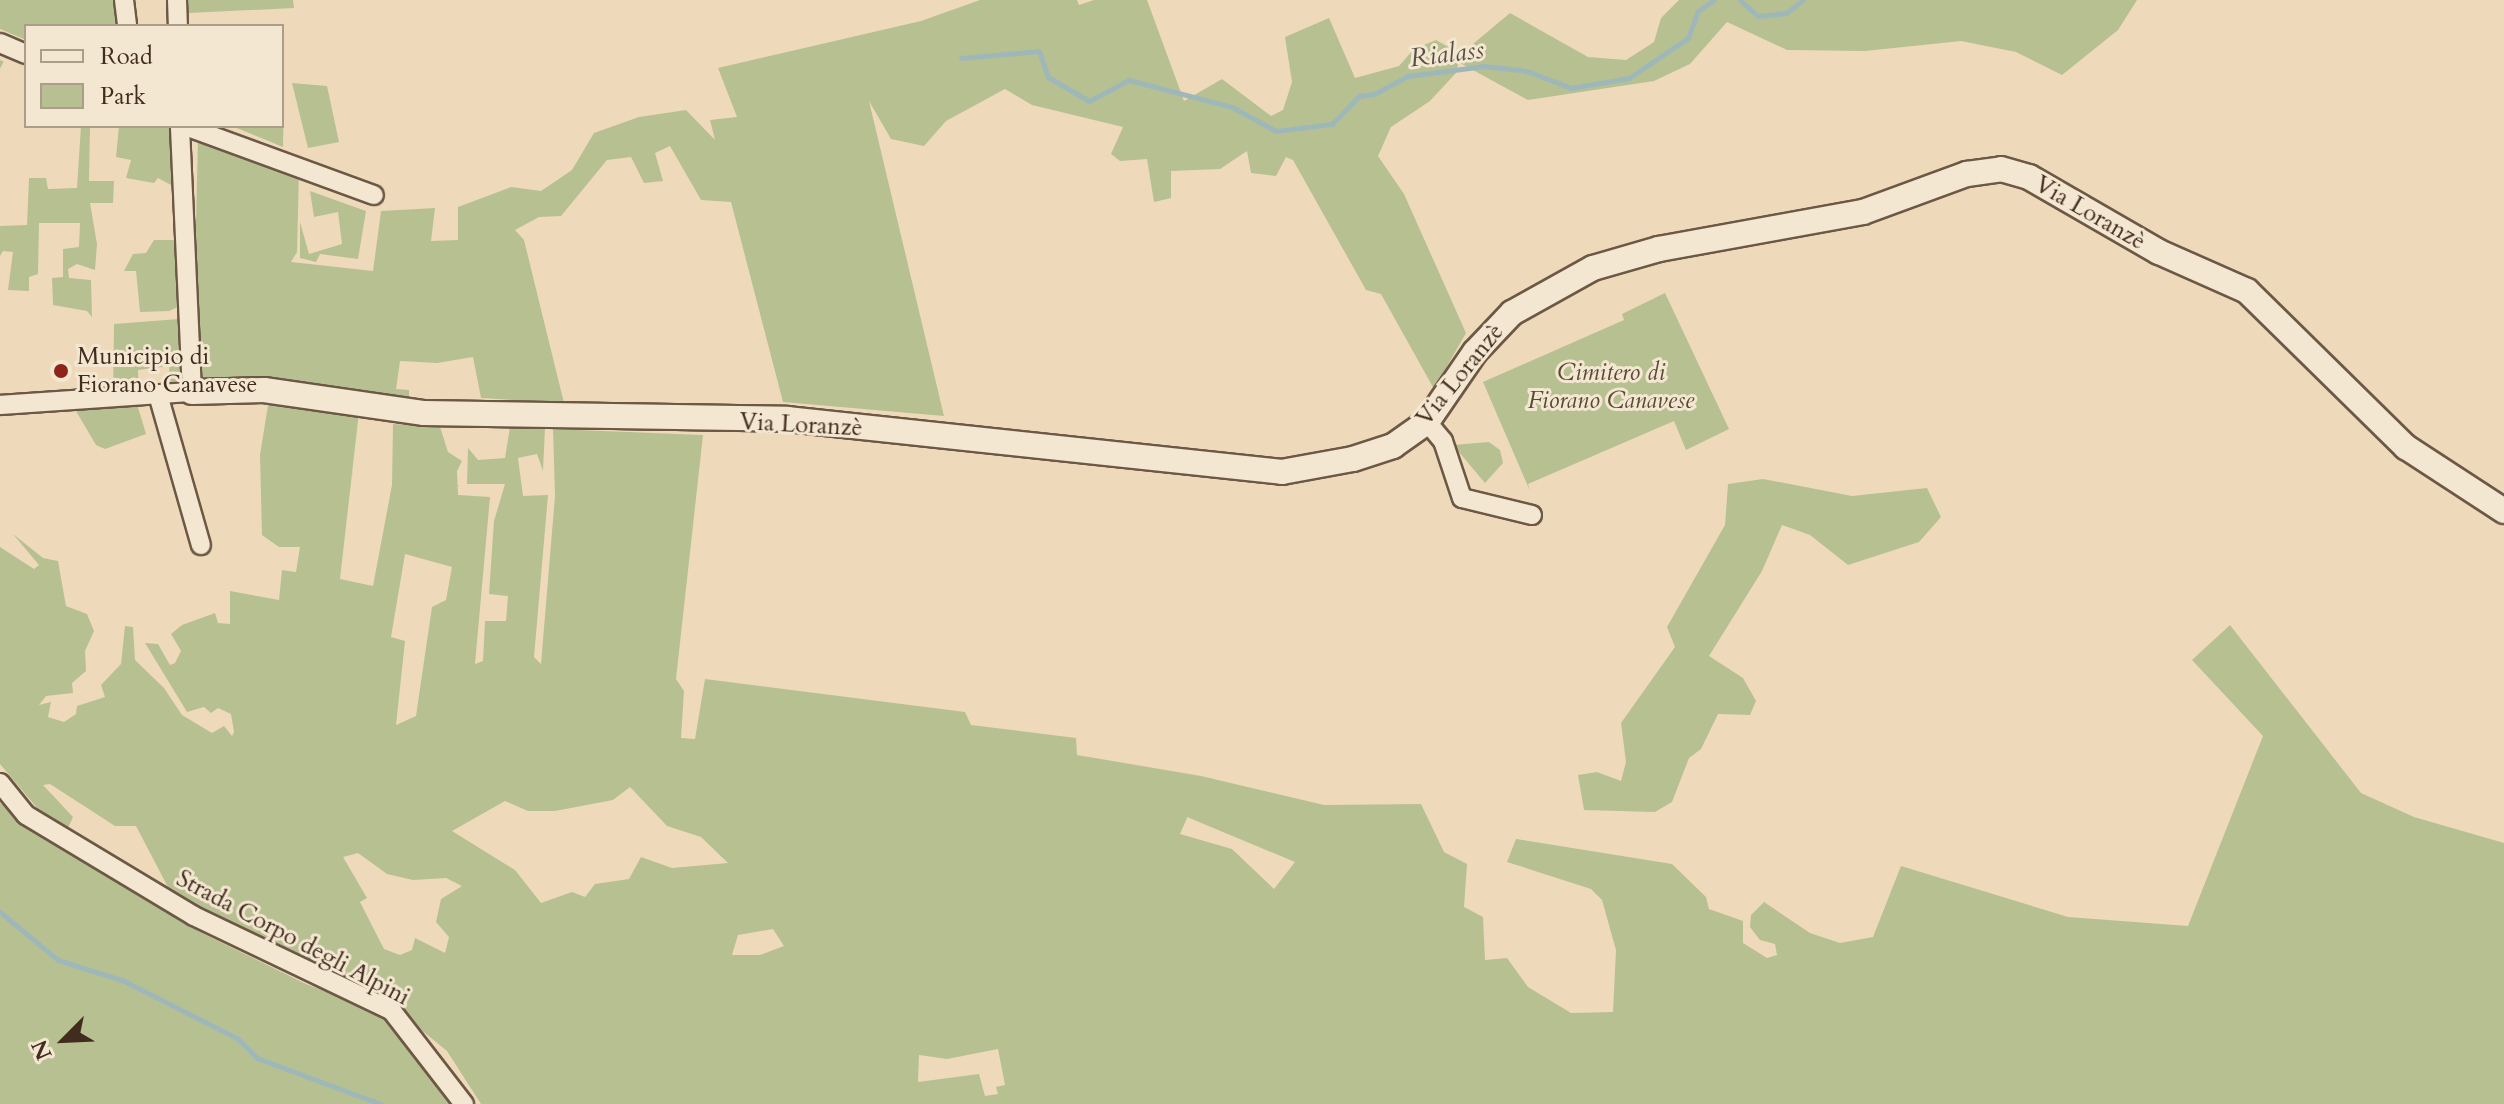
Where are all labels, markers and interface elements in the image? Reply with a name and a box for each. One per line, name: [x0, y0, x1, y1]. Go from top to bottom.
legend: [24, 24, 284, 128]
water label: Rialass: [1408, 34, 1486, 74]
text: Road: [100, 40, 153, 73]
text: Park: [100, 80, 146, 113]
street label: Via Loranzè: [2030, 170, 2150, 256]
street label: Via Loranzè: [1410, 318, 1510, 432]
place label: Municipio di Fiorano Canavese: [77, 343, 257, 399]
park label: Cimitero di Fiorano Canavese: [1528, 359, 1694, 415]
marker: Municipio di Fiorano Canavese: [52, 362, 70, 380]
street label: Via Loranzè: [739, 407, 863, 443]
street label: Strada Corpo degli Alpini: [171, 864, 415, 1012]
north arrow: [24, 1000, 104, 1080]
text: N: [24, 1035, 60, 1065]

